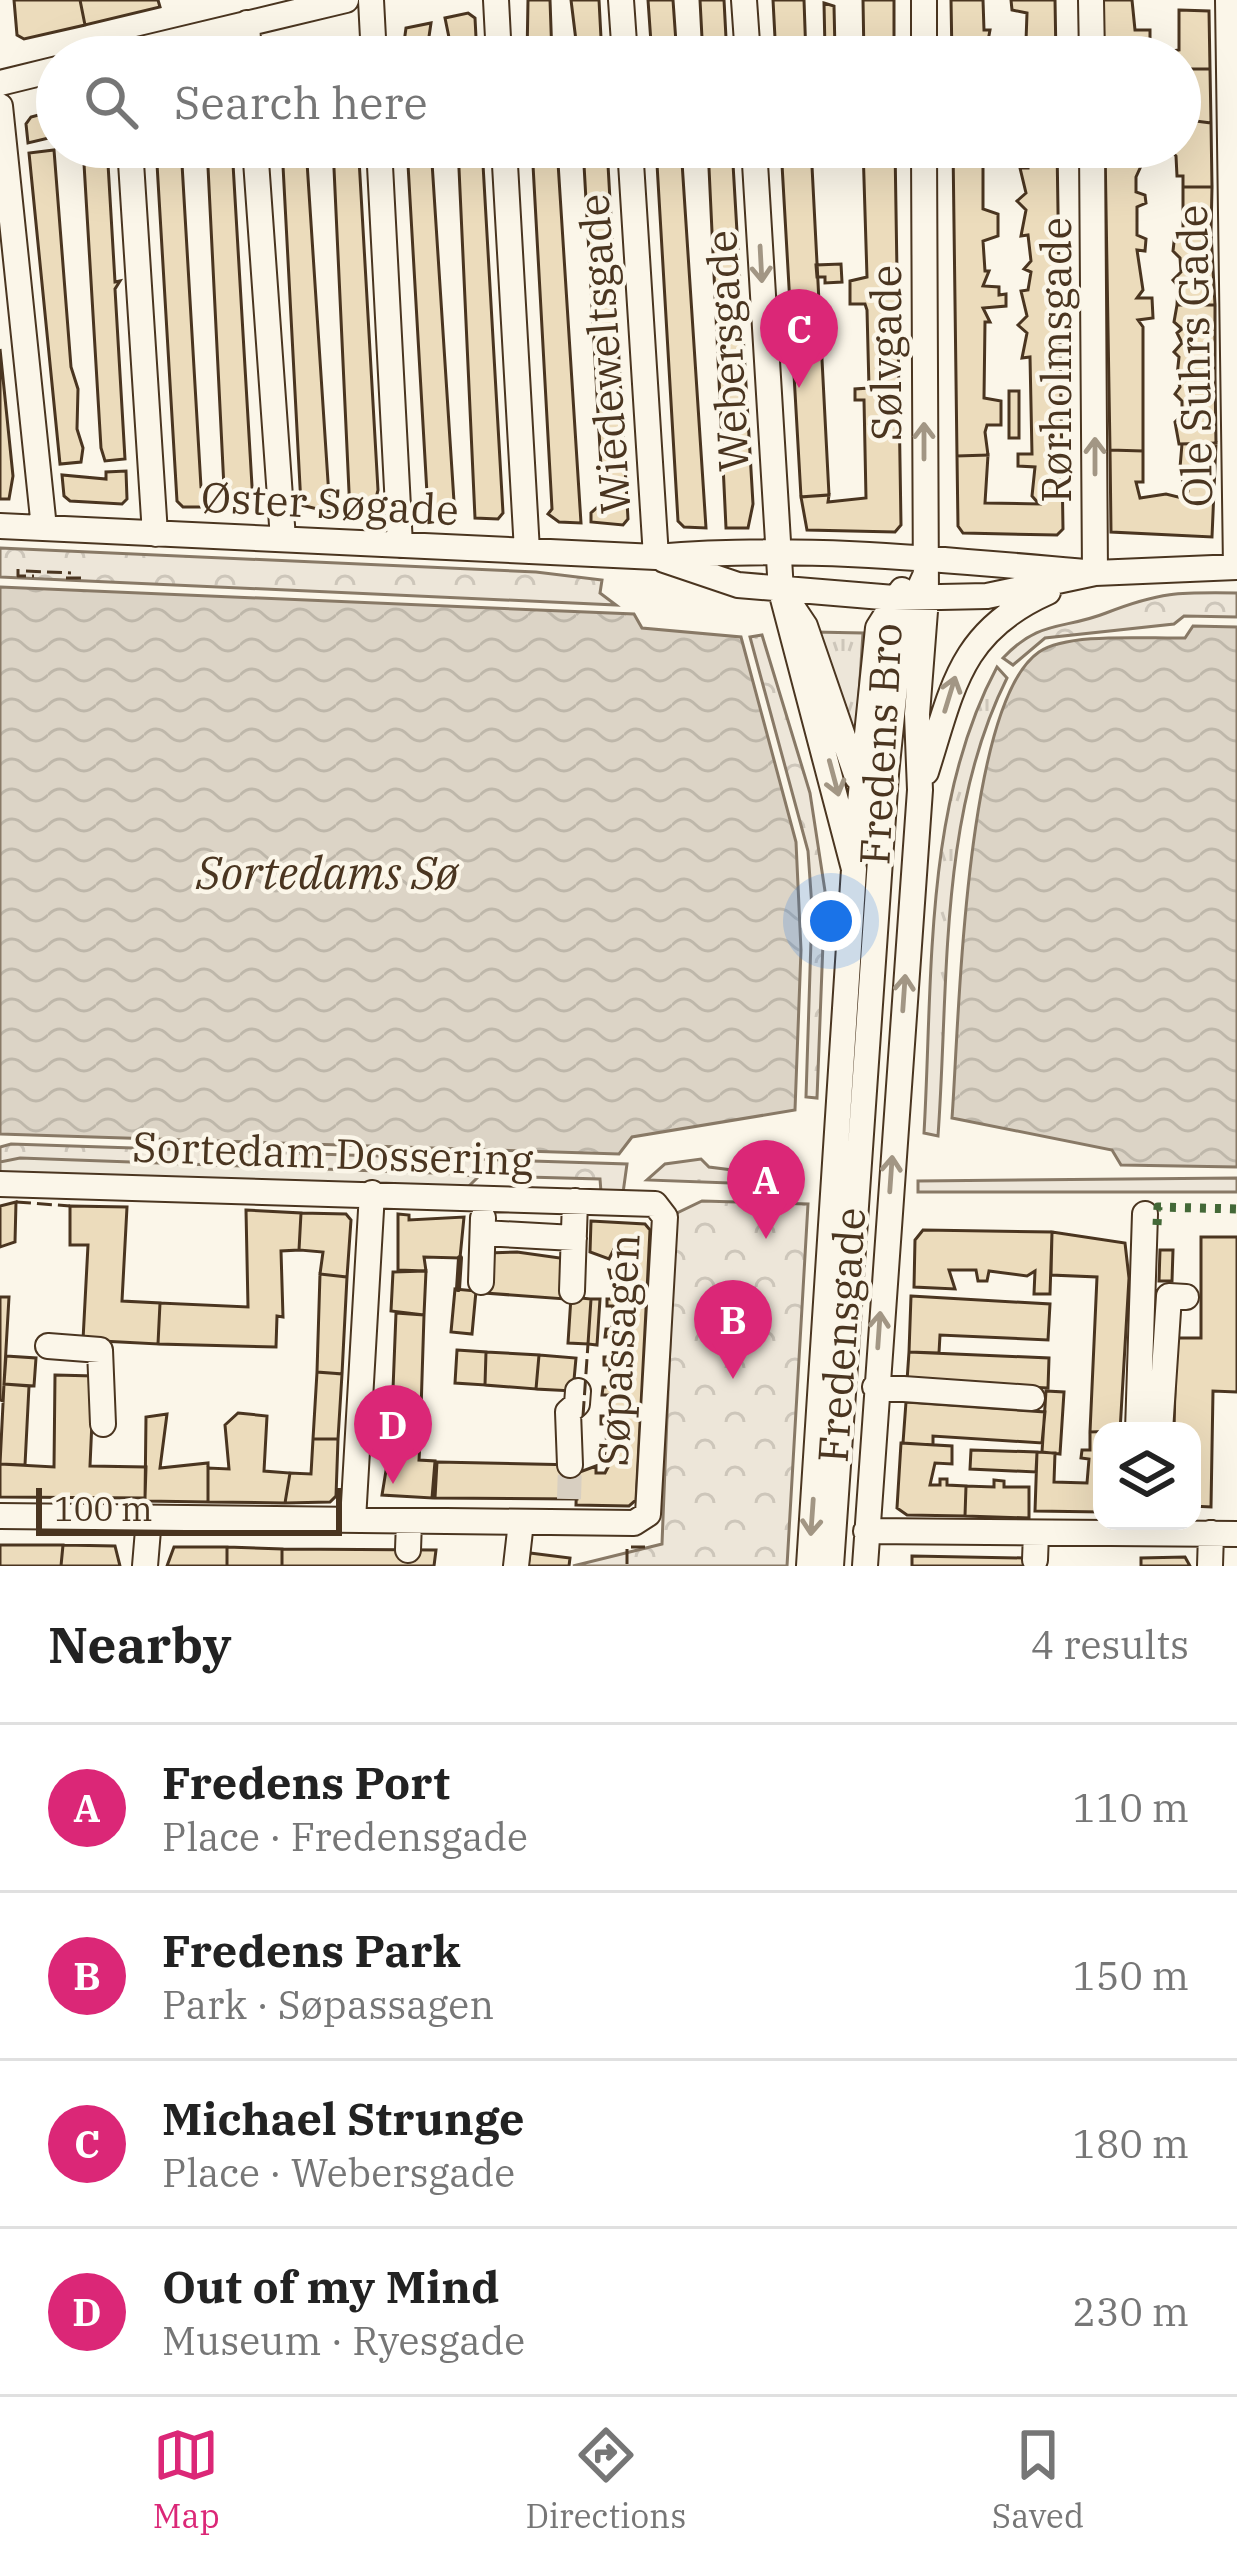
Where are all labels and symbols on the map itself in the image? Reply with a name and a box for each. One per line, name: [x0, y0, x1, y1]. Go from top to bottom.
street label: Wiedeweltsgade: [565, 192, 643, 516]
street label: Ole Suhrs Gade: [1164, 204, 1224, 508]
street label: Rørholmsgade: [1028, 217, 1083, 503]
street label: Webersgade: [693, 229, 761, 473]
one-way arrow: [749, 244, 772, 283]
street label: Sølvgade: [858, 265, 913, 441]
pin: C: [760, 289, 838, 388]
one-way arrow: [913, 422, 935, 461]
one-way arrow: [1083, 437, 1106, 476]
street label: Øster Søgade: [200, 469, 460, 537]
street label: Fredens Bro: [846, 622, 914, 866]
one-way arrow: [941, 676, 963, 714]
one-way arrow: [824, 758, 846, 796]
water label: Sortedams Sø: [195, 843, 460, 901]
your location: [801, 891, 861, 951]
one-way arrow: [893, 974, 916, 1013]
street label: Sortedam Dossering: [131, 1119, 535, 1187]
pin: A: [727, 1140, 805, 1239]
one-way arrow: [879, 1155, 902, 1194]
street label: Fredensgade: [805, 1206, 877, 1464]
street label: Søpassagen: [584, 1232, 652, 1468]
pin: B: [694, 1280, 772, 1379]
one-way arrow: [868, 1312, 891, 1351]
pin: D: [354, 1385, 432, 1484]
scale bar: [36, 1482, 342, 1535]
one-way arrow: [801, 1497, 824, 1536]

